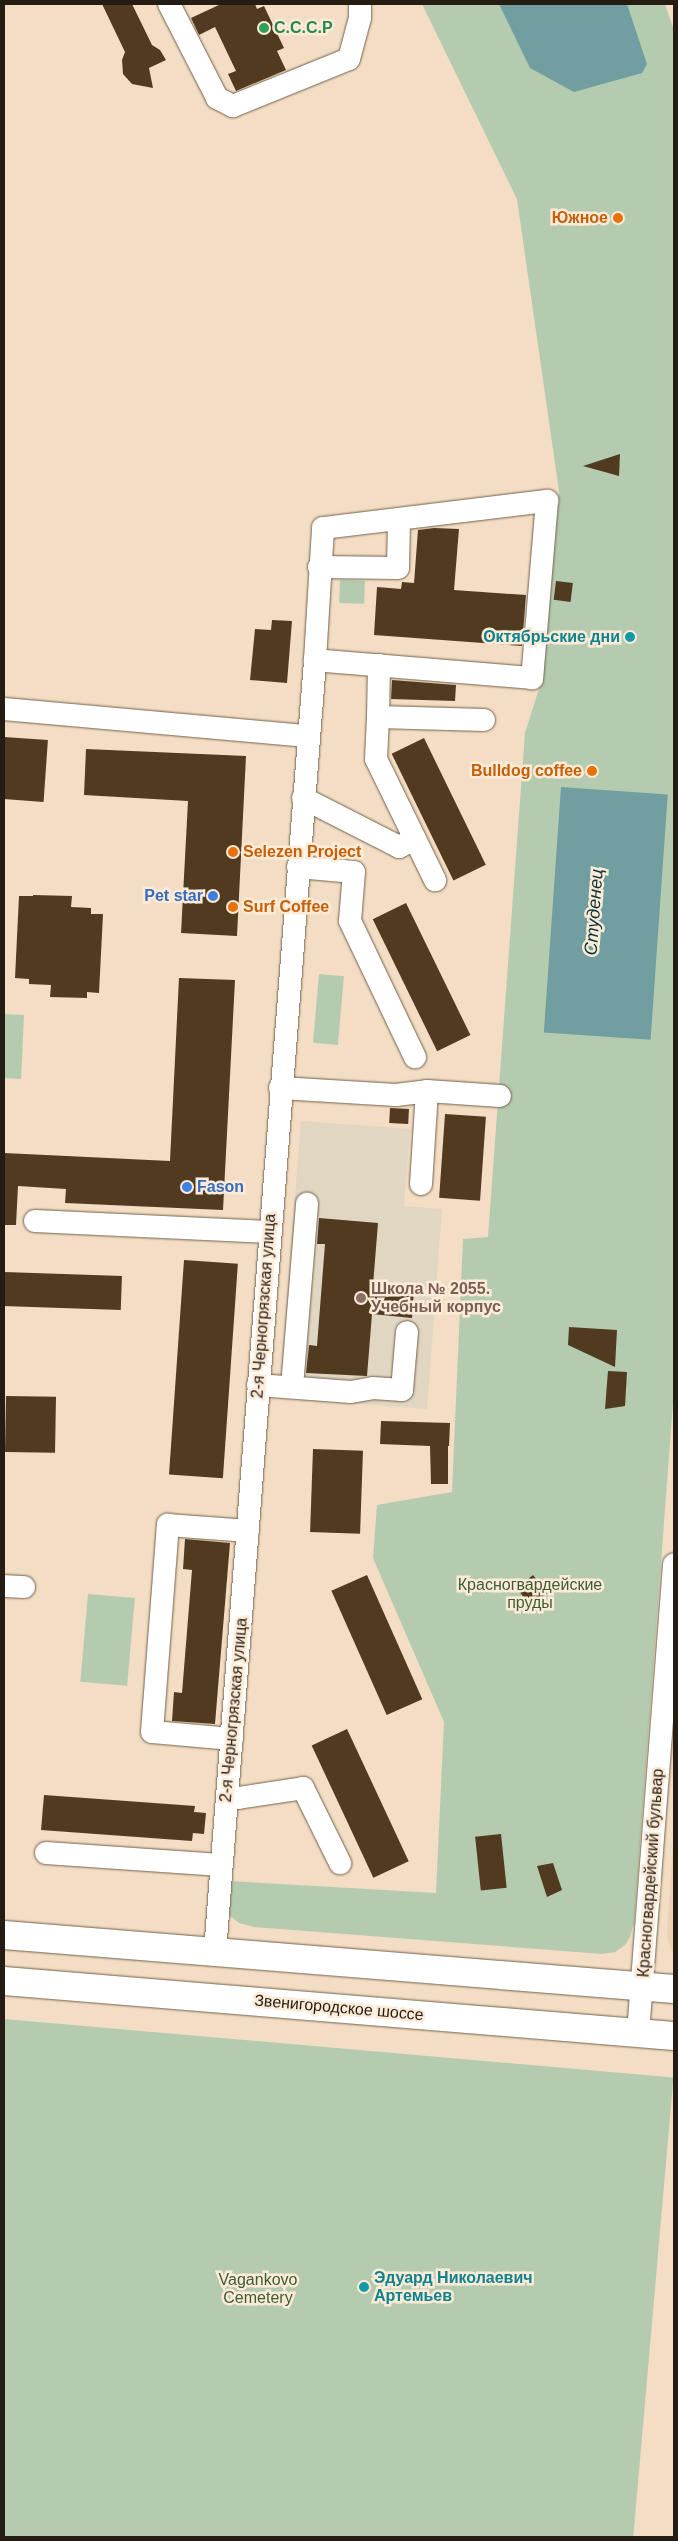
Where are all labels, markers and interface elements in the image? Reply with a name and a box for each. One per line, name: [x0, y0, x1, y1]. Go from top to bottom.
place label: С.С.С.Р: [274, 18, 333, 38]
marker: С.С.С.Р: [258, 22, 270, 34]
place label: Южное: [552, 208, 608, 228]
marker: Южное: [612, 212, 624, 224]
place label: Октябрьские дни: [483, 627, 620, 647]
marker: Октябрьские дни: [624, 631, 636, 643]
place label: Bulldog coffee: [471, 761, 582, 781]
marker: Bulldog coffee: [586, 765, 598, 777]
place label: Selezen Project: [243, 842, 361, 862]
marker: Selezen Project: [227, 846, 239, 858]
water label: Студенец: [580, 868, 608, 956]
place label: Pet star: [144, 886, 203, 906]
marker: Pet star: [207, 890, 219, 902]
place label: Surf Coffee: [243, 897, 329, 917]
marker: Surf Coffee: [227, 901, 239, 913]
place label: Fason: [197, 1177, 244, 1197]
marker: Fason: [181, 1181, 193, 1193]
street label: 2-я Черногрязская улица: [248, 1213, 280, 1399]
place label: Школа № 2055. Учебный корпус: [371, 1279, 501, 1317]
marker: Школа № 2055. Учебный корпус: [355, 1292, 367, 1304]
park label: Красногвардейские пруды: [458, 1575, 602, 1613]
street label: 2-я Черногрязская улица: [216, 1617, 252, 1803]
street label: Красногвардейский бульвар: [634, 1768, 668, 1978]
street label: Звенигородское шоссе: [254, 1991, 424, 2025]
place label: Эдуард Николаевич Артемьев: [374, 2268, 533, 2306]
park label: Vagankovo Cemetery: [219, 2270, 297, 2308]
marker: Эдуард Николаевич Артемьев: [358, 2281, 370, 2293]

